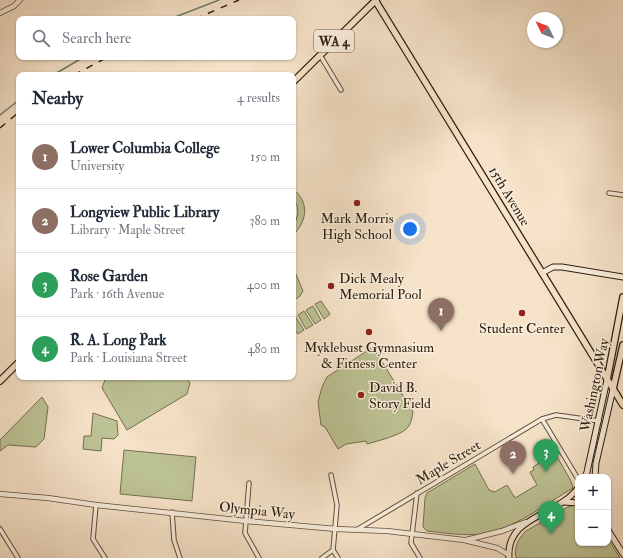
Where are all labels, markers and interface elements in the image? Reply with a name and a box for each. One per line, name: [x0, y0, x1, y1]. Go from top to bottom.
north arrow: [527, 12, 563, 48]
search box: [16, 16, 296, 60]
icon: search: [30, 27, 52, 49]
text: Search here: [62, 29, 131, 48]
road number: WA 4: [314, 30, 354, 52]
text: Nearby: [32, 88, 83, 109]
text: 4 results: [237, 90, 280, 106]
text: Lower Columbia College: [70, 139, 220, 158]
text: 1: [43, 149, 47, 165]
text: 150 m: [250, 149, 280, 165]
text: University: [70, 158, 124, 174]
street label: 15th Avenue: [485, 163, 534, 229]
marker: Mark Morris High School: [352, 198, 362, 208]
text: Longview Public Library: [70, 203, 219, 222]
place label: Mark Morris High School: [320, 210, 394, 243]
text: 2: [42, 213, 48, 229]
text: 380 m: [249, 213, 280, 229]
your location: [400, 219, 420, 239]
text: Library · Maple Street: [70, 222, 185, 238]
text: Rose Garden: [70, 267, 148, 286]
place label: Dick Mealy Memorial Pool: [339, 270, 422, 303]
text: 3: [43, 277, 48, 293]
text: 400 m: [247, 277, 280, 293]
marker: Dick Mealy Memorial Pool: [326, 281, 336, 291]
text: Park · 16th Avenue: [70, 286, 164, 302]
pin: 1: [428, 298, 454, 331]
marker: Student Center: [517, 308, 527, 318]
place label: Student Center: [479, 320, 566, 337]
marker: Myklebust Gymnasium & Fitness Center: [364, 327, 374, 337]
text: R. A. Long Park: [70, 331, 167, 350]
street label: Washington Way: [576, 336, 614, 434]
place label: Myklebust Gymnasium & Fitness Center: [304, 339, 434, 372]
text: 4: [41, 341, 49, 357]
text: 480 m: [247, 341, 280, 357]
text: Park · Louisiana Street: [70, 350, 187, 366]
place label: David B. Story Field: [369, 379, 431, 413]
marker: David B. Story Field: [356, 390, 366, 400]
street label: Maple Street: [413, 436, 485, 489]
pin: 3: [533, 439, 559, 472]
pin: 2: [500, 441, 526, 474]
map controls: [575, 474, 611, 546]
button: +: [575, 474, 611, 510]
street label: Olympia Way: [218, 498, 296, 524]
pin: 4: [538, 501, 564, 534]
button: −: [575, 510, 611, 546]

